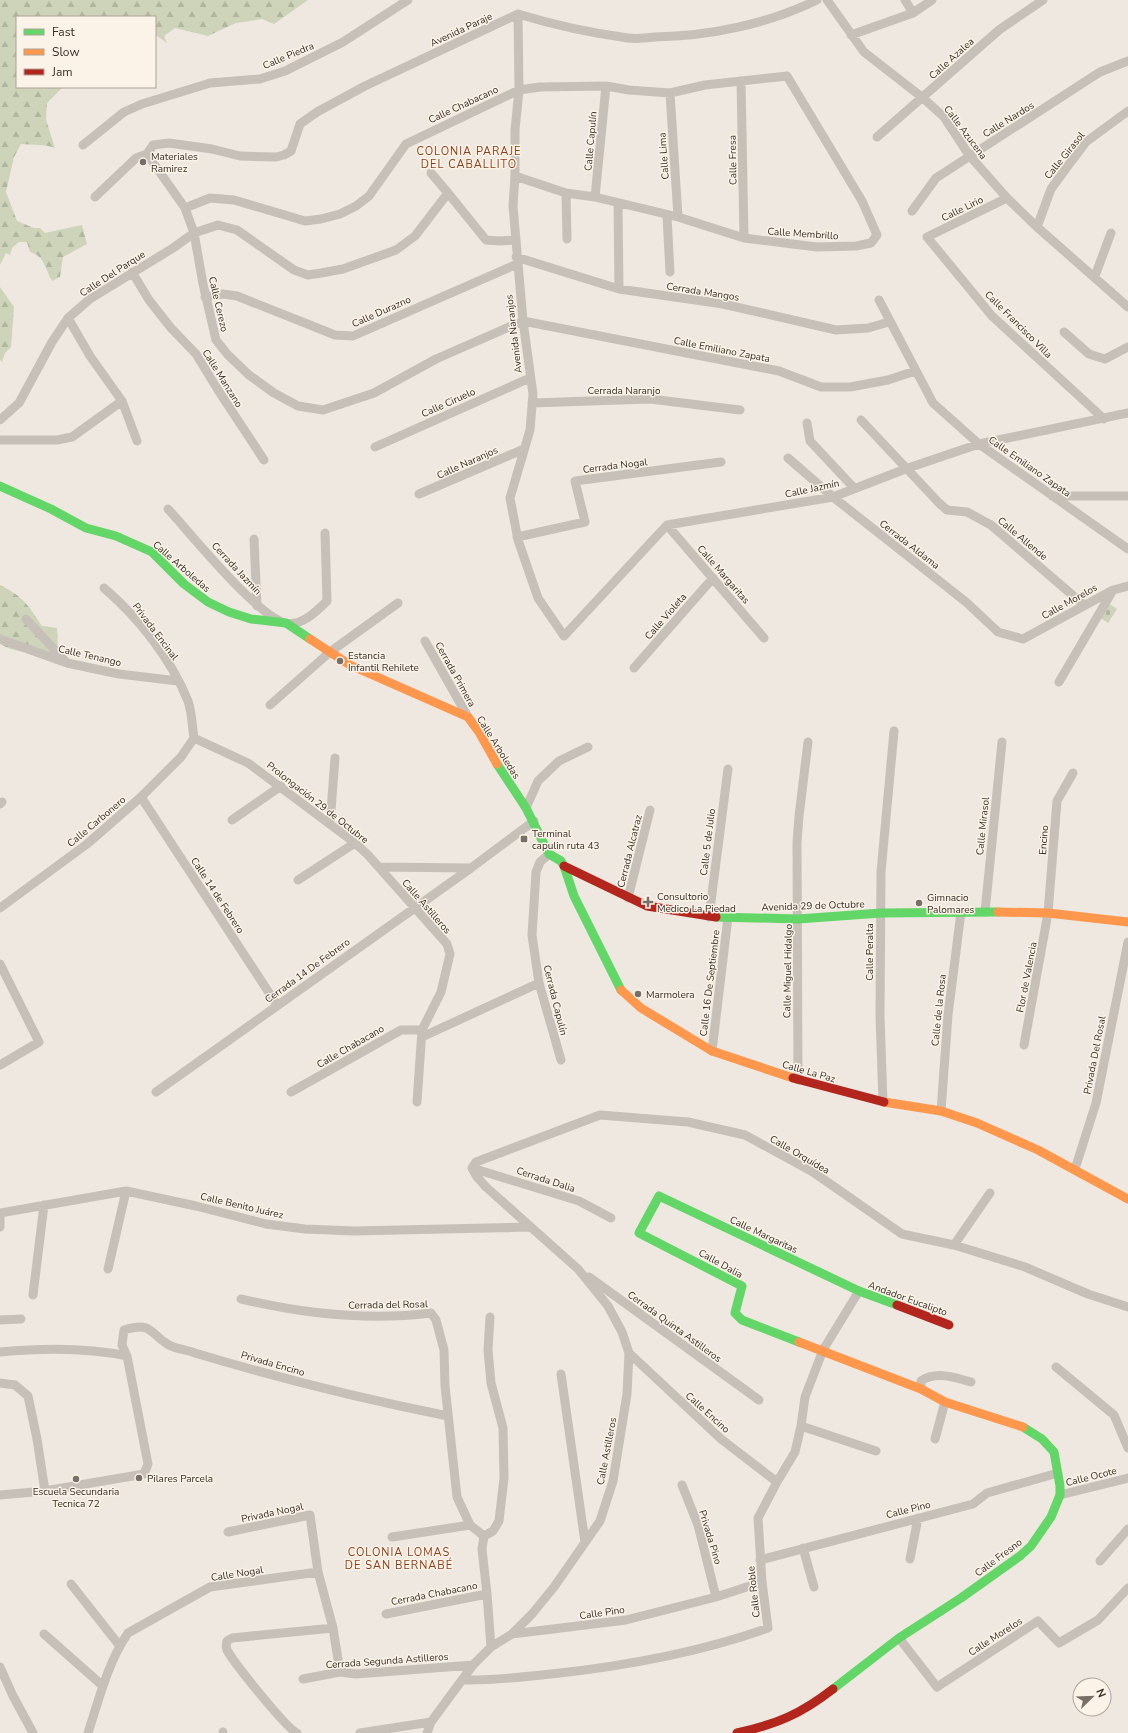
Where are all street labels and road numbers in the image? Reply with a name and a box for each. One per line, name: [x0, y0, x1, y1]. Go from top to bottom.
street label: Avenida Paraje: [428, 9, 495, 50]
street label: Calle Azalea: [926, 35, 977, 83]
street label: Calle Piedra: [261, 39, 316, 73]
street label: Calle Chabacano: [426, 82, 501, 127]
street label: Calle Nardos: [980, 98, 1037, 141]
street label: Calle Azucena: [940, 103, 990, 162]
street label: Calle Capulín: [581, 111, 601, 172]
street label: Calle Girasol: [1041, 129, 1088, 182]
street label: Calle Lima: [655, 132, 673, 180]
street label: Calle Fresa: [726, 135, 740, 185]
street label: Calle Lirio: [939, 193, 986, 225]
street label: Calle Membrillo: [767, 225, 839, 243]
street label: Calle Del Parque: [77, 247, 148, 300]
street label: Calle Cerezo: [205, 275, 231, 334]
street label: Cerrada Mangos: [665, 279, 740, 305]
street label: Calle Francisco Villa: [981, 288, 1055, 362]
street label: Calle Durazno: [350, 292, 414, 331]
street label: Avenida Naranjos: [502, 294, 526, 374]
street label: Calle Emiliano Zapata: [672, 334, 771, 366]
street label: Calle Manzano: [199, 347, 246, 411]
street label: Cerrada Naranjo: [588, 384, 661, 398]
street label: Calle Ciruelo: [419, 385, 478, 421]
street label: Calle Emiliano Zapata: [985, 433, 1073, 501]
street label: Calle Naranjos: [435, 443, 500, 483]
street label: Cerrada Nogal: [582, 455, 648, 477]
street label: Calle Jazmín: [784, 476, 841, 502]
street label: Calle Allende: [995, 514, 1050, 564]
street label: Cerrada Aldama: [876, 517, 942, 573]
street label: Calle Arboledas: [150, 538, 213, 596]
street label: Cerrada Jazmín: [208, 539, 264, 598]
street label: Calle Margaritas: [694, 542, 753, 607]
street label: Calle Morelos: [1039, 581, 1100, 623]
street label: Calle Violeta: [642, 590, 690, 643]
street label: Privada Encinal: [129, 600, 181, 663]
street label: Cerrada Primera: [431, 639, 479, 710]
street label: Calle Tenango: [57, 642, 123, 670]
street label: Calle Arboledas: [473, 713, 523, 782]
street label: Prolongación 29 de Octubre: [264, 759, 371, 847]
street label: Calle Carbonero: [64, 793, 129, 850]
street label: Calle Mirasol: [973, 796, 993, 856]
street label: Calle 5 de Julio: [697, 807, 719, 877]
street label: Cerrada Alcatraz: [614, 813, 646, 889]
street label: Encino: [1036, 824, 1052, 855]
street label: Calle 14 de Febrero: [187, 855, 247, 937]
street label: Calle Astilleros: [398, 876, 454, 937]
street label: Avenida 29 de Octubre: [761, 897, 865, 915]
street label: Calle Miguel Hidalgo: [780, 923, 796, 1018]
street label: Calle Peralta: [863, 923, 877, 981]
street label: Calle 16 De Septiembre: [697, 929, 723, 1037]
street label: Cerrada 14 De Febrero: [262, 935, 353, 1006]
street label: Flor de Valencia: [1013, 941, 1041, 1014]
street label: Cerrada Capulín: [540, 964, 571, 1037]
street label: Calle de la Rosa: [928, 973, 950, 1047]
street label: Privada Del Rosal: [1081, 1015, 1109, 1096]
street label: Calle Chabacano: [314, 1022, 387, 1072]
street label: Calle La Paz: [780, 1058, 837, 1086]
street label: Calle Orquídea: [767, 1132, 832, 1178]
street label: Cerrada Dalia: [514, 1164, 577, 1196]
street label: Calle Benito Juárez: [199, 1190, 285, 1222]
street label: Calle Margaritas: [727, 1213, 800, 1257]
street label: Calle Dalia: [696, 1246, 745, 1282]
street label: Andador Eucalipto: [866, 1278, 949, 1320]
street label: Cerrada Quinta Astilleros: [624, 1288, 725, 1366]
street label: Cerrada del Rosal: [348, 1297, 428, 1313]
street label: Privada Encino: [239, 1348, 307, 1380]
street label: Calle Encino: [682, 1389, 733, 1437]
street label: Calle Astilleros: [594, 1416, 620, 1486]
street label: Calle Ocote: [1064, 1464, 1118, 1490]
street label: Calle Pino: [884, 1498, 932, 1522]
street label: Privada Nogal: [240, 1500, 305, 1526]
street label: Privada Pino: [695, 1508, 725, 1567]
street label: Calle Fresno: [972, 1535, 1025, 1580]
street label: Calle Nogal: [210, 1563, 264, 1585]
street label: Calle Roble: [744, 1565, 764, 1618]
street label: Cerrada Chabacano: [390, 1579, 479, 1609]
street label: Calle Pino: [579, 1603, 626, 1623]
street label: Calle Morelos: [966, 1614, 1025, 1660]
street label: Cerrada Segunda Astilleros: [325, 1650, 449, 1672]

